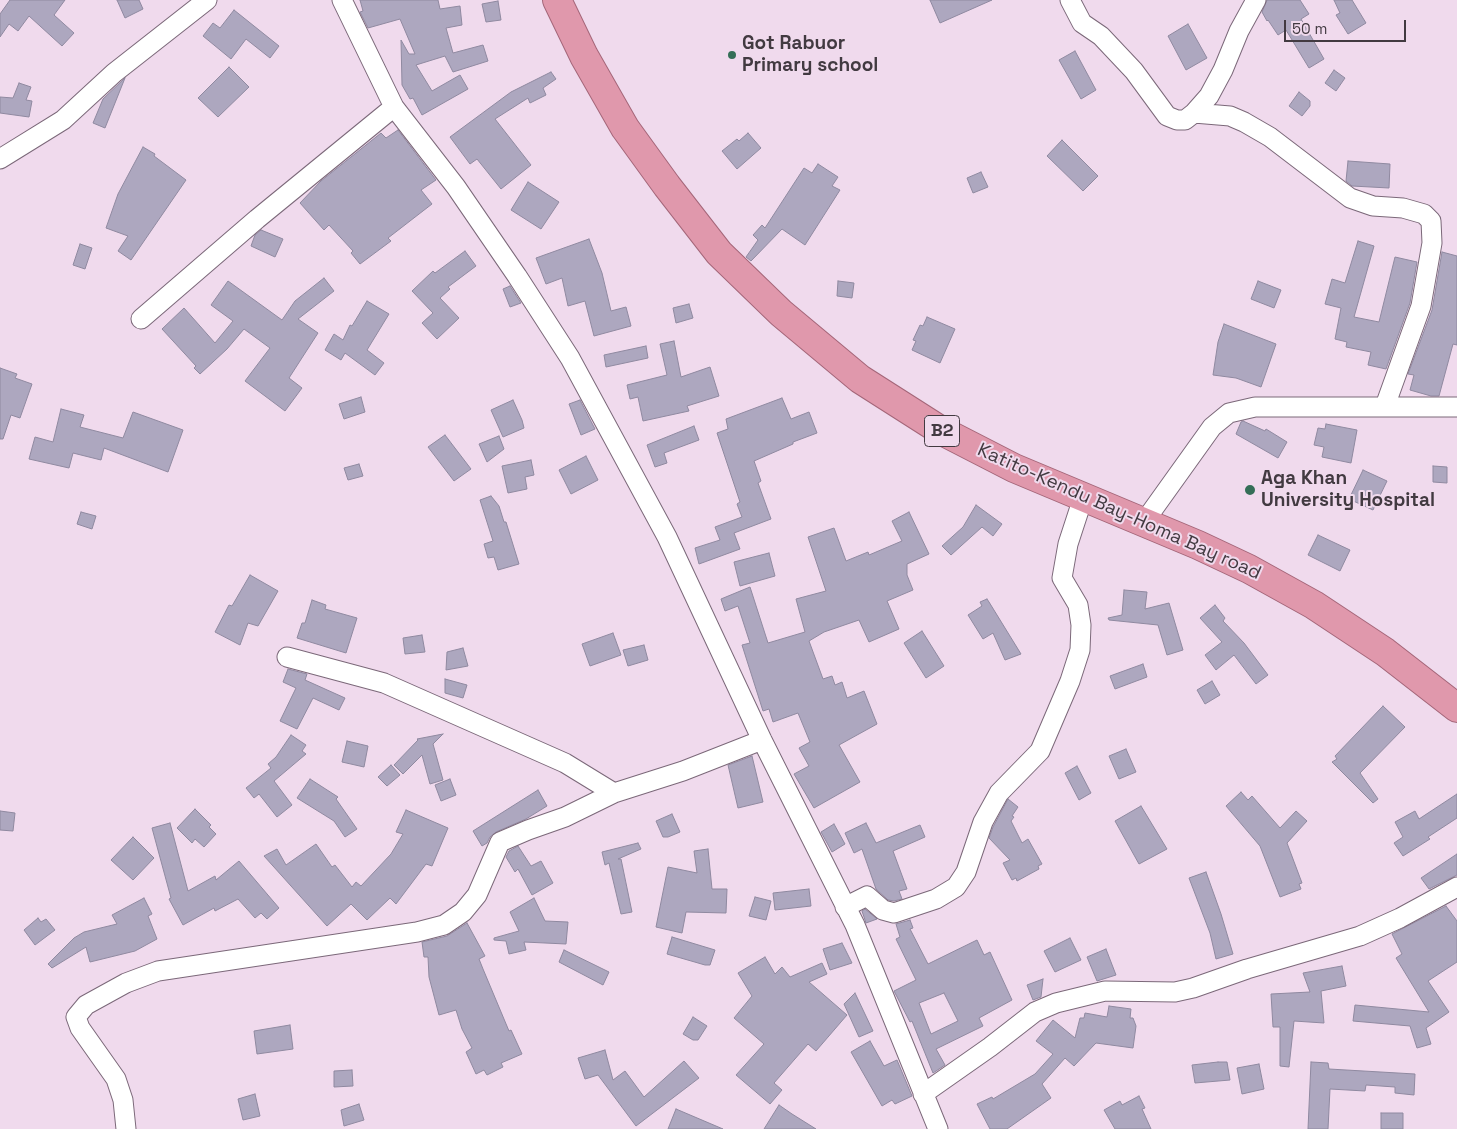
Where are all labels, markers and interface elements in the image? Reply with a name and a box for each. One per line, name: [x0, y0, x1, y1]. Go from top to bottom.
scale bar: [1287, 10, 1410, 42]
text: 50 m: [1292, 19, 1327, 38]
place label: Got Rabuor Primary school: [742, 33, 878, 77]
marker: Got Rabuor Primary school: [726, 49, 738, 61]
road number: B2: [924, 416, 960, 446]
street label: Katito-Kendu Bay-Homa Bay road: [974, 439, 1264, 585]
place label: Aga Khan University Hospital: [1261, 468, 1435, 512]
marker: Aga Khan University Hospital: [1243, 483, 1257, 497]

